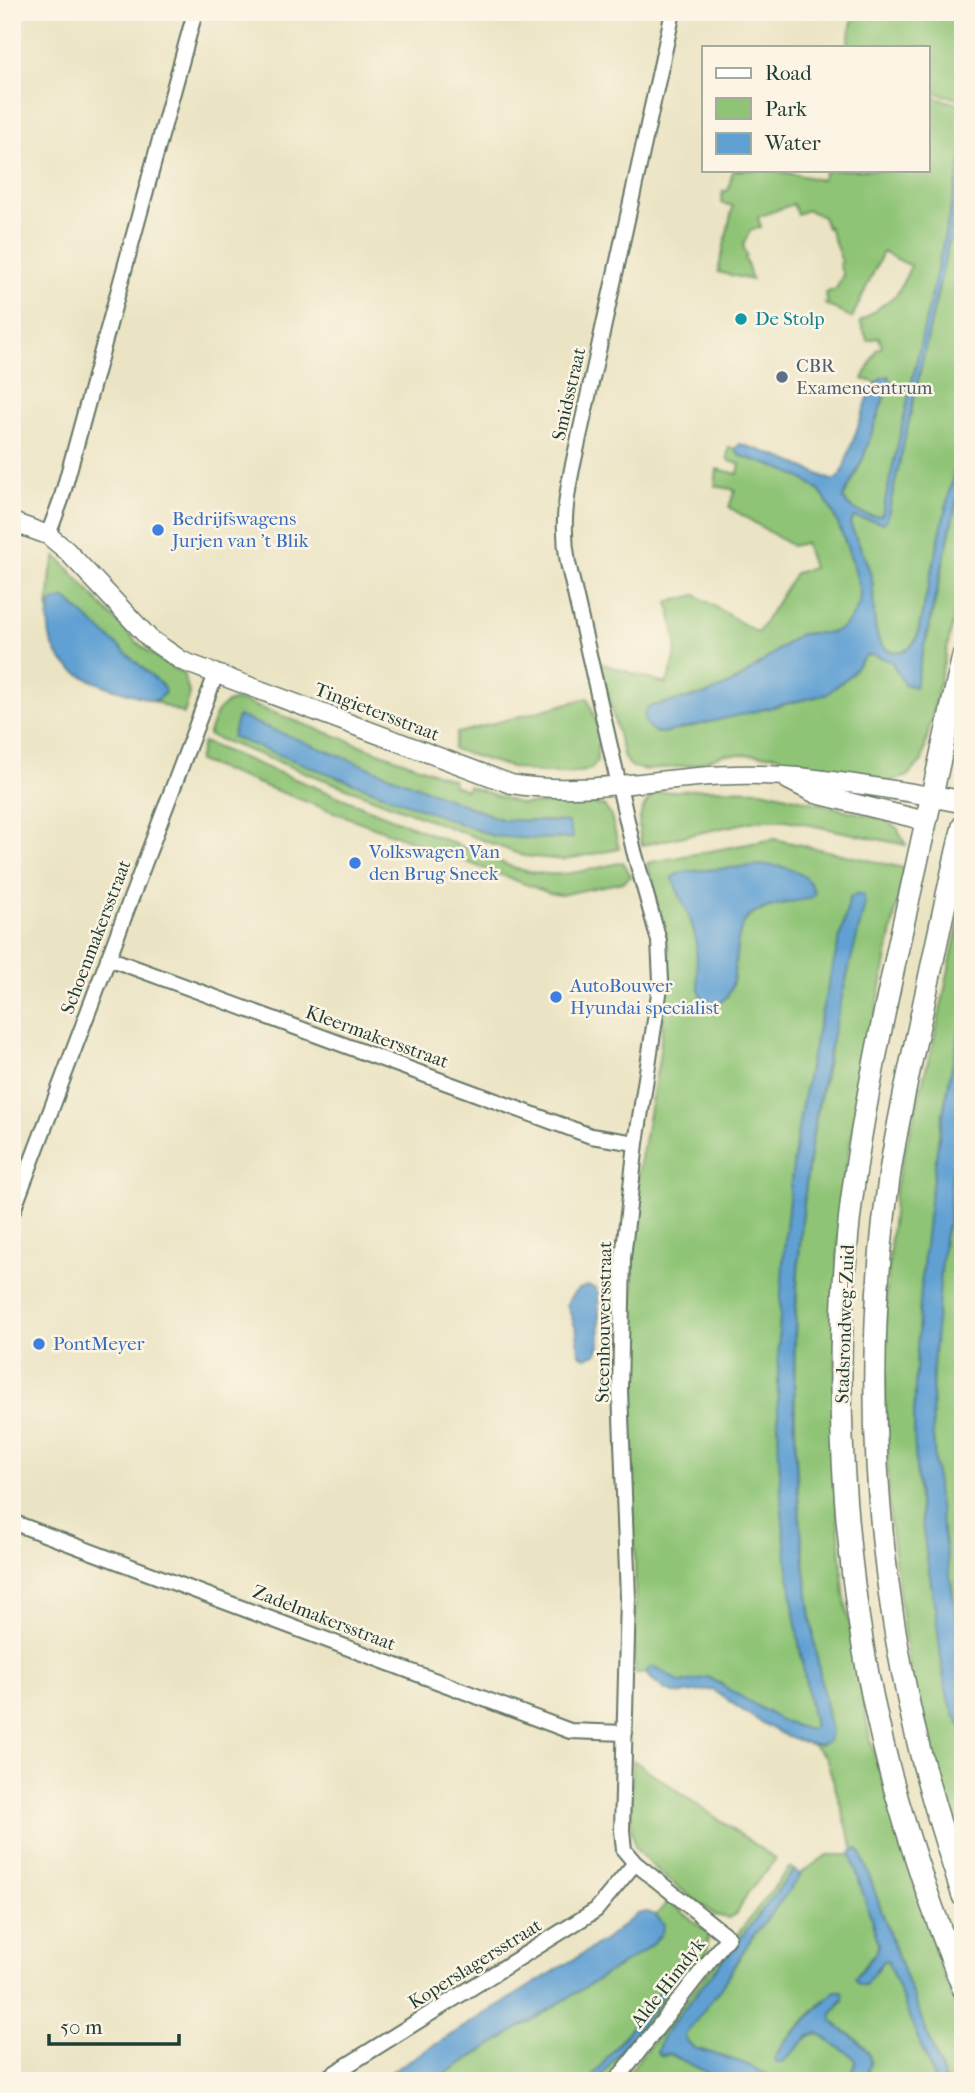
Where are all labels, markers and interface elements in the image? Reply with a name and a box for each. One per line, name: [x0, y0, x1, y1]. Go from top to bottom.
legend: [702, 46, 930, 172]
text: Road: [765, 61, 812, 85]
text: Park: [765, 97, 807, 121]
text: Water: [764, 131, 821, 155]
place label: De Stolp: [755, 308, 825, 330]
marker: De Stolp: [733, 311, 749, 327]
street label: Smidsstraat: [548, 345, 590, 443]
place label: CBR Examencentrum: [796, 355, 933, 399]
marker: CBR Examencentrum: [774, 369, 790, 385]
place label: Bedrijfswagens Jurjen van 't Blik: [170, 508, 309, 552]
marker: Bedrijfswagens Jurjen van 't Blik: [150, 522, 166, 538]
street label: Tingietersstraat: [312, 678, 443, 746]
place label: Volkswagen Van den Brug Sneek: [368, 841, 500, 885]
marker: Volkswagen Van den Brug Sneek: [347, 855, 363, 871]
street label: Schoenmakersstraat: [56, 857, 136, 1017]
place label: AutoBouwer Hyundai specialist: [569, 975, 720, 1019]
marker: AutoBouwer Hyundai specialist: [548, 989, 564, 1005]
street label: Kleermakersstraat: [302, 1001, 452, 1073]
street label: Steenhouwersstraat: [592, 1241, 616, 1403]
street label: Stadsrondweg-Zuid: [831, 1244, 859, 1404]
place label: PontMeyer: [53, 1333, 146, 1355]
marker: PontMeyer: [31, 1336, 47, 1352]
street label: Zadelmakersstraat: [249, 1581, 399, 1655]
street label: Koperslagersstraat: [404, 1914, 546, 2014]
street label: Alde Himdyk: [626, 1934, 710, 2033]
scale bar: [49, 2002, 178, 2046]
text: 50 m: [60, 2015, 103, 2039]

